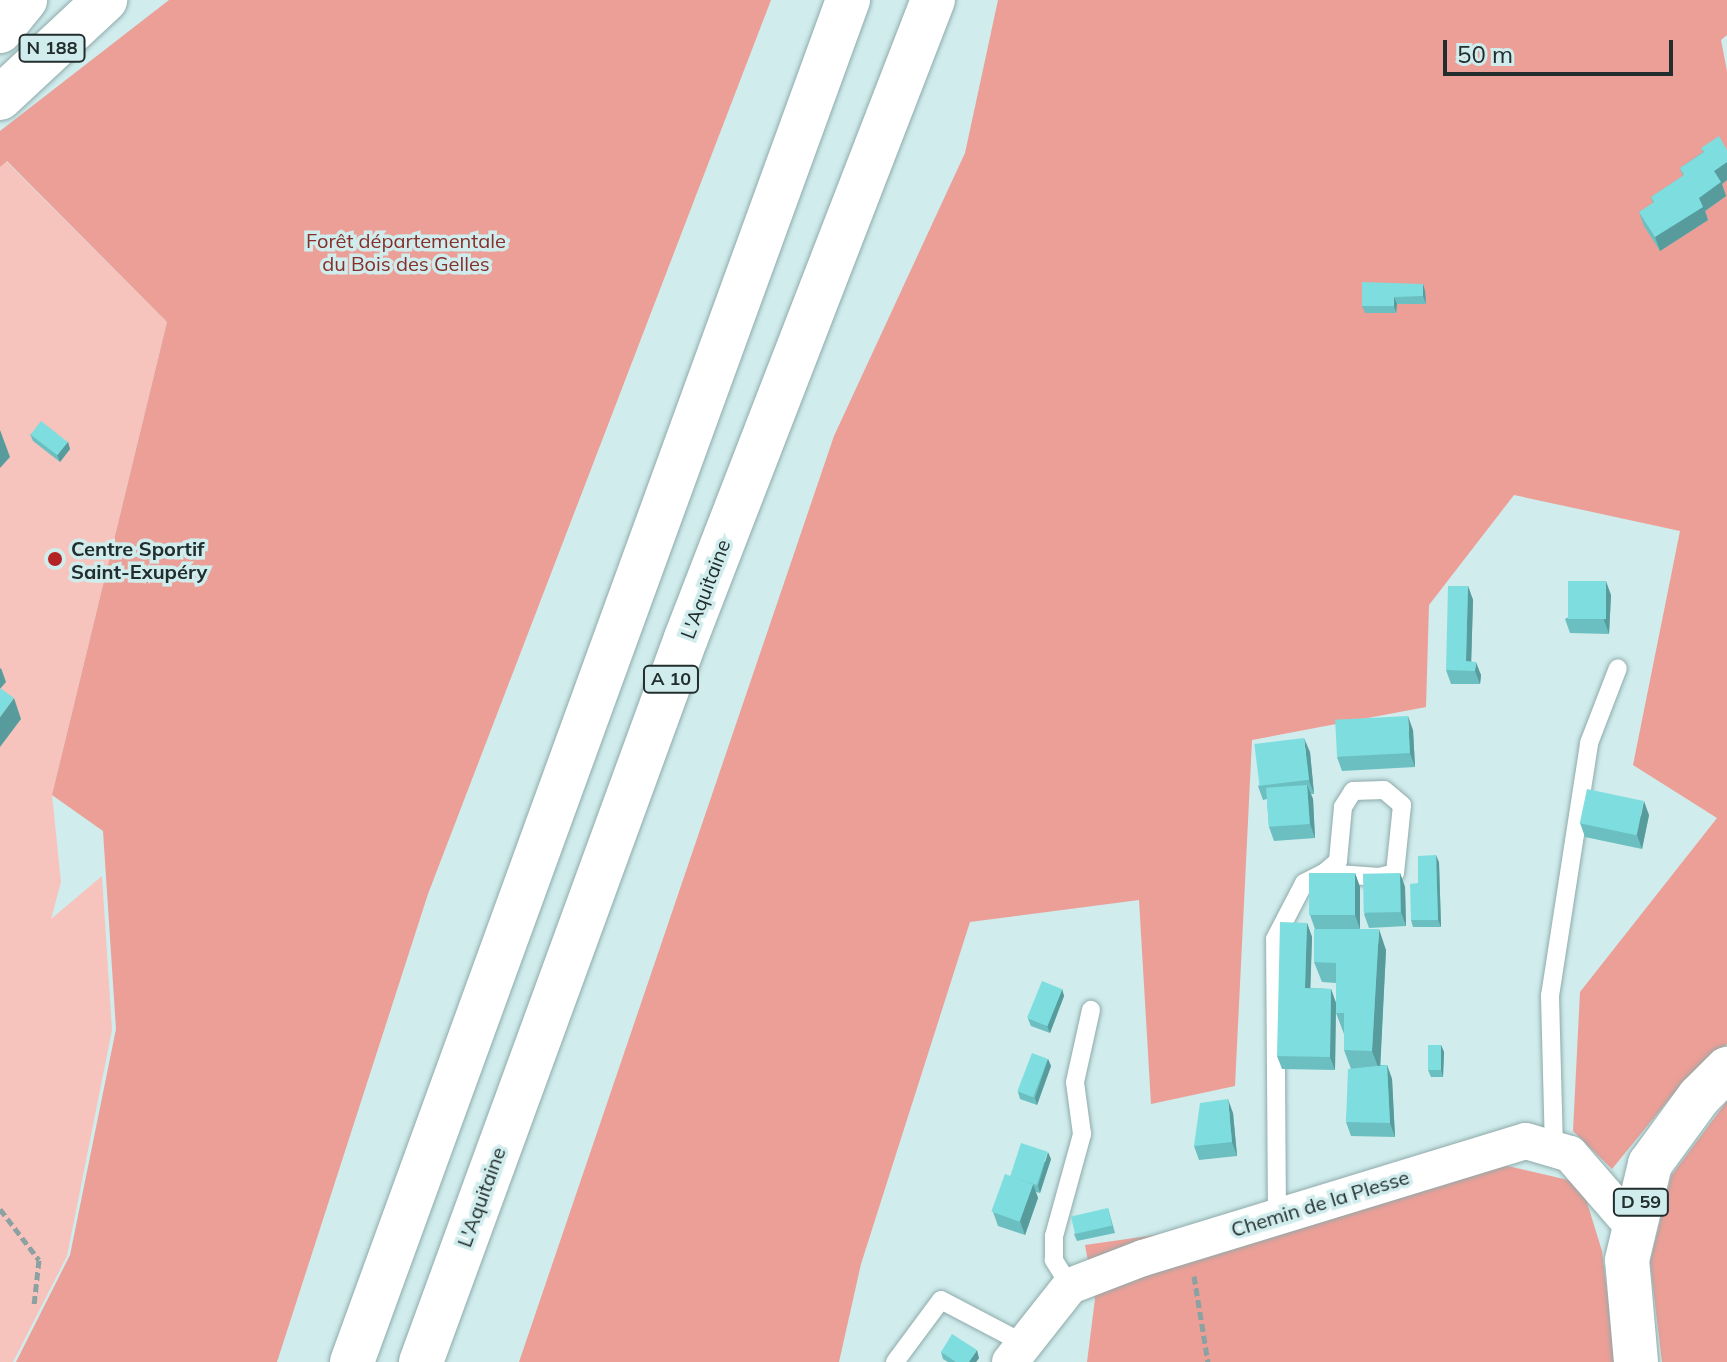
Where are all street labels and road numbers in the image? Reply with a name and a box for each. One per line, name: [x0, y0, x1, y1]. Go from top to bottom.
road number: N 188: [18, 34, 86, 62]
street label: L'Aquitaine: [675, 536, 735, 642]
road number: A 10: [641, 665, 701, 693]
street label: L'Aquitaine: [452, 1144, 510, 1250]
street label: Chemin de la Plesse: [1228, 1164, 1412, 1242]
road number: D 59: [1611, 1188, 1671, 1216]

